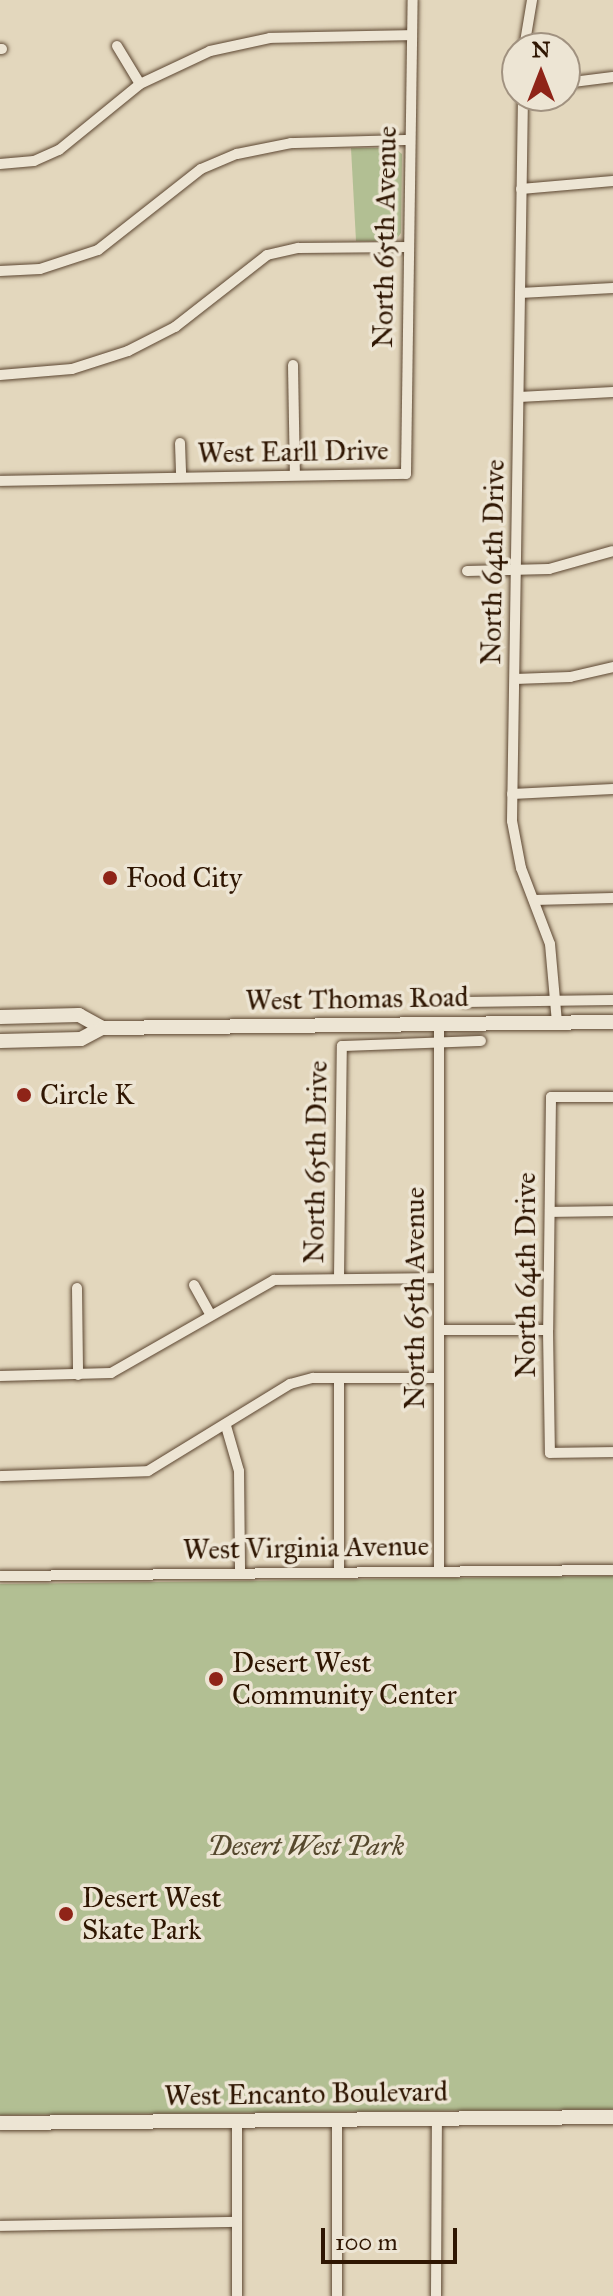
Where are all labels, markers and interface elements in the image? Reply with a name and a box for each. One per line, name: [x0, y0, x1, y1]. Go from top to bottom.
north arrow: [501, 32, 581, 112]
text: N: [532, 36, 550, 63]
street label: North 65th Avenue: [366, 126, 404, 348]
street label: West Earll Drive: [197, 434, 389, 470]
street label: North 64th Drive: [474, 459, 512, 665]
place label: Food City: [126, 861, 242, 895]
marker: Food City: [101, 869, 119, 887]
street label: West Thomas Road: [245, 980, 469, 1018]
street label: North 65th Drive: [297, 1060, 335, 1264]
place label: Circle K: [40, 1078, 134, 1112]
marker: Circle K: [15, 1086, 33, 1104]
street label: North 64th Drive: [509, 1172, 543, 1378]
street label: North 65th Avenue: [398, 1187, 432, 1409]
street label: West Virginia Avenue: [183, 1529, 429, 1567]
place label: Desert West Community Center: [232, 1646, 457, 1712]
marker: Desert West Community Center: [207, 1670, 225, 1688]
park label: Desert West Park: [208, 1829, 404, 1863]
place label: Desert West Skate Park: [82, 1881, 221, 1947]
marker: Desert West Skate Park: [57, 1905, 75, 1923]
street label: West Encanto Boulevard: [164, 2075, 448, 2113]
scale bar: [325, 2212, 461, 2262]
text: 100 m: [335, 2227, 398, 2257]

